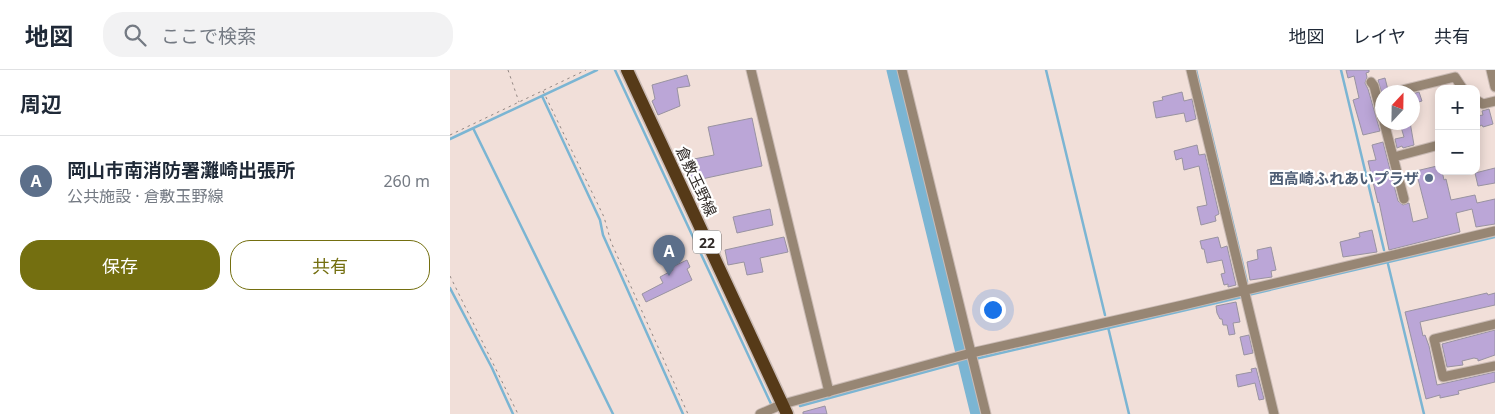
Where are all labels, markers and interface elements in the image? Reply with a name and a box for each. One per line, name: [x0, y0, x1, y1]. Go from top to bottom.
search box: [103, 12, 453, 57]
text: 地図: [25, 19, 73, 52]
icon: search: [121, 21, 149, 49]
text: ここで検索: [161, 23, 256, 49]
text: 地図: [1289, 24, 1325, 48]
text: レイヤ: [1353, 24, 1406, 48]
text: 共有: [1434, 24, 1470, 48]
north arrow: [1375, 85, 1420, 130]
map controls: [1435, 85, 1480, 175]
button: +: [1435, 85, 1480, 130]
text: 周辺: [20, 90, 62, 118]
button: −: [1435, 130, 1480, 175]
street label: 倉敷玉野線: [672, 143, 722, 219]
text: 岡山市南消防署灘崎出張所: [67, 157, 295, 183]
place label: 西高崎ふれあいプラザ: [1269, 168, 1419, 188]
text: A: [30, 170, 42, 192]
text: 260 m: [383, 170, 430, 192]
marker: 西高崎ふれあいプラザ: [1423, 172, 1435, 184]
text: 公共施設 · 倉敷玉野線: [67, 185, 224, 207]
road number: 22: [693, 230, 721, 253]
pin: A: [653, 235, 685, 276]
button: 保存: [20, 240, 220, 290]
button: 共有: [230, 240, 430, 290]
your location: [980, 297, 1006, 323]

